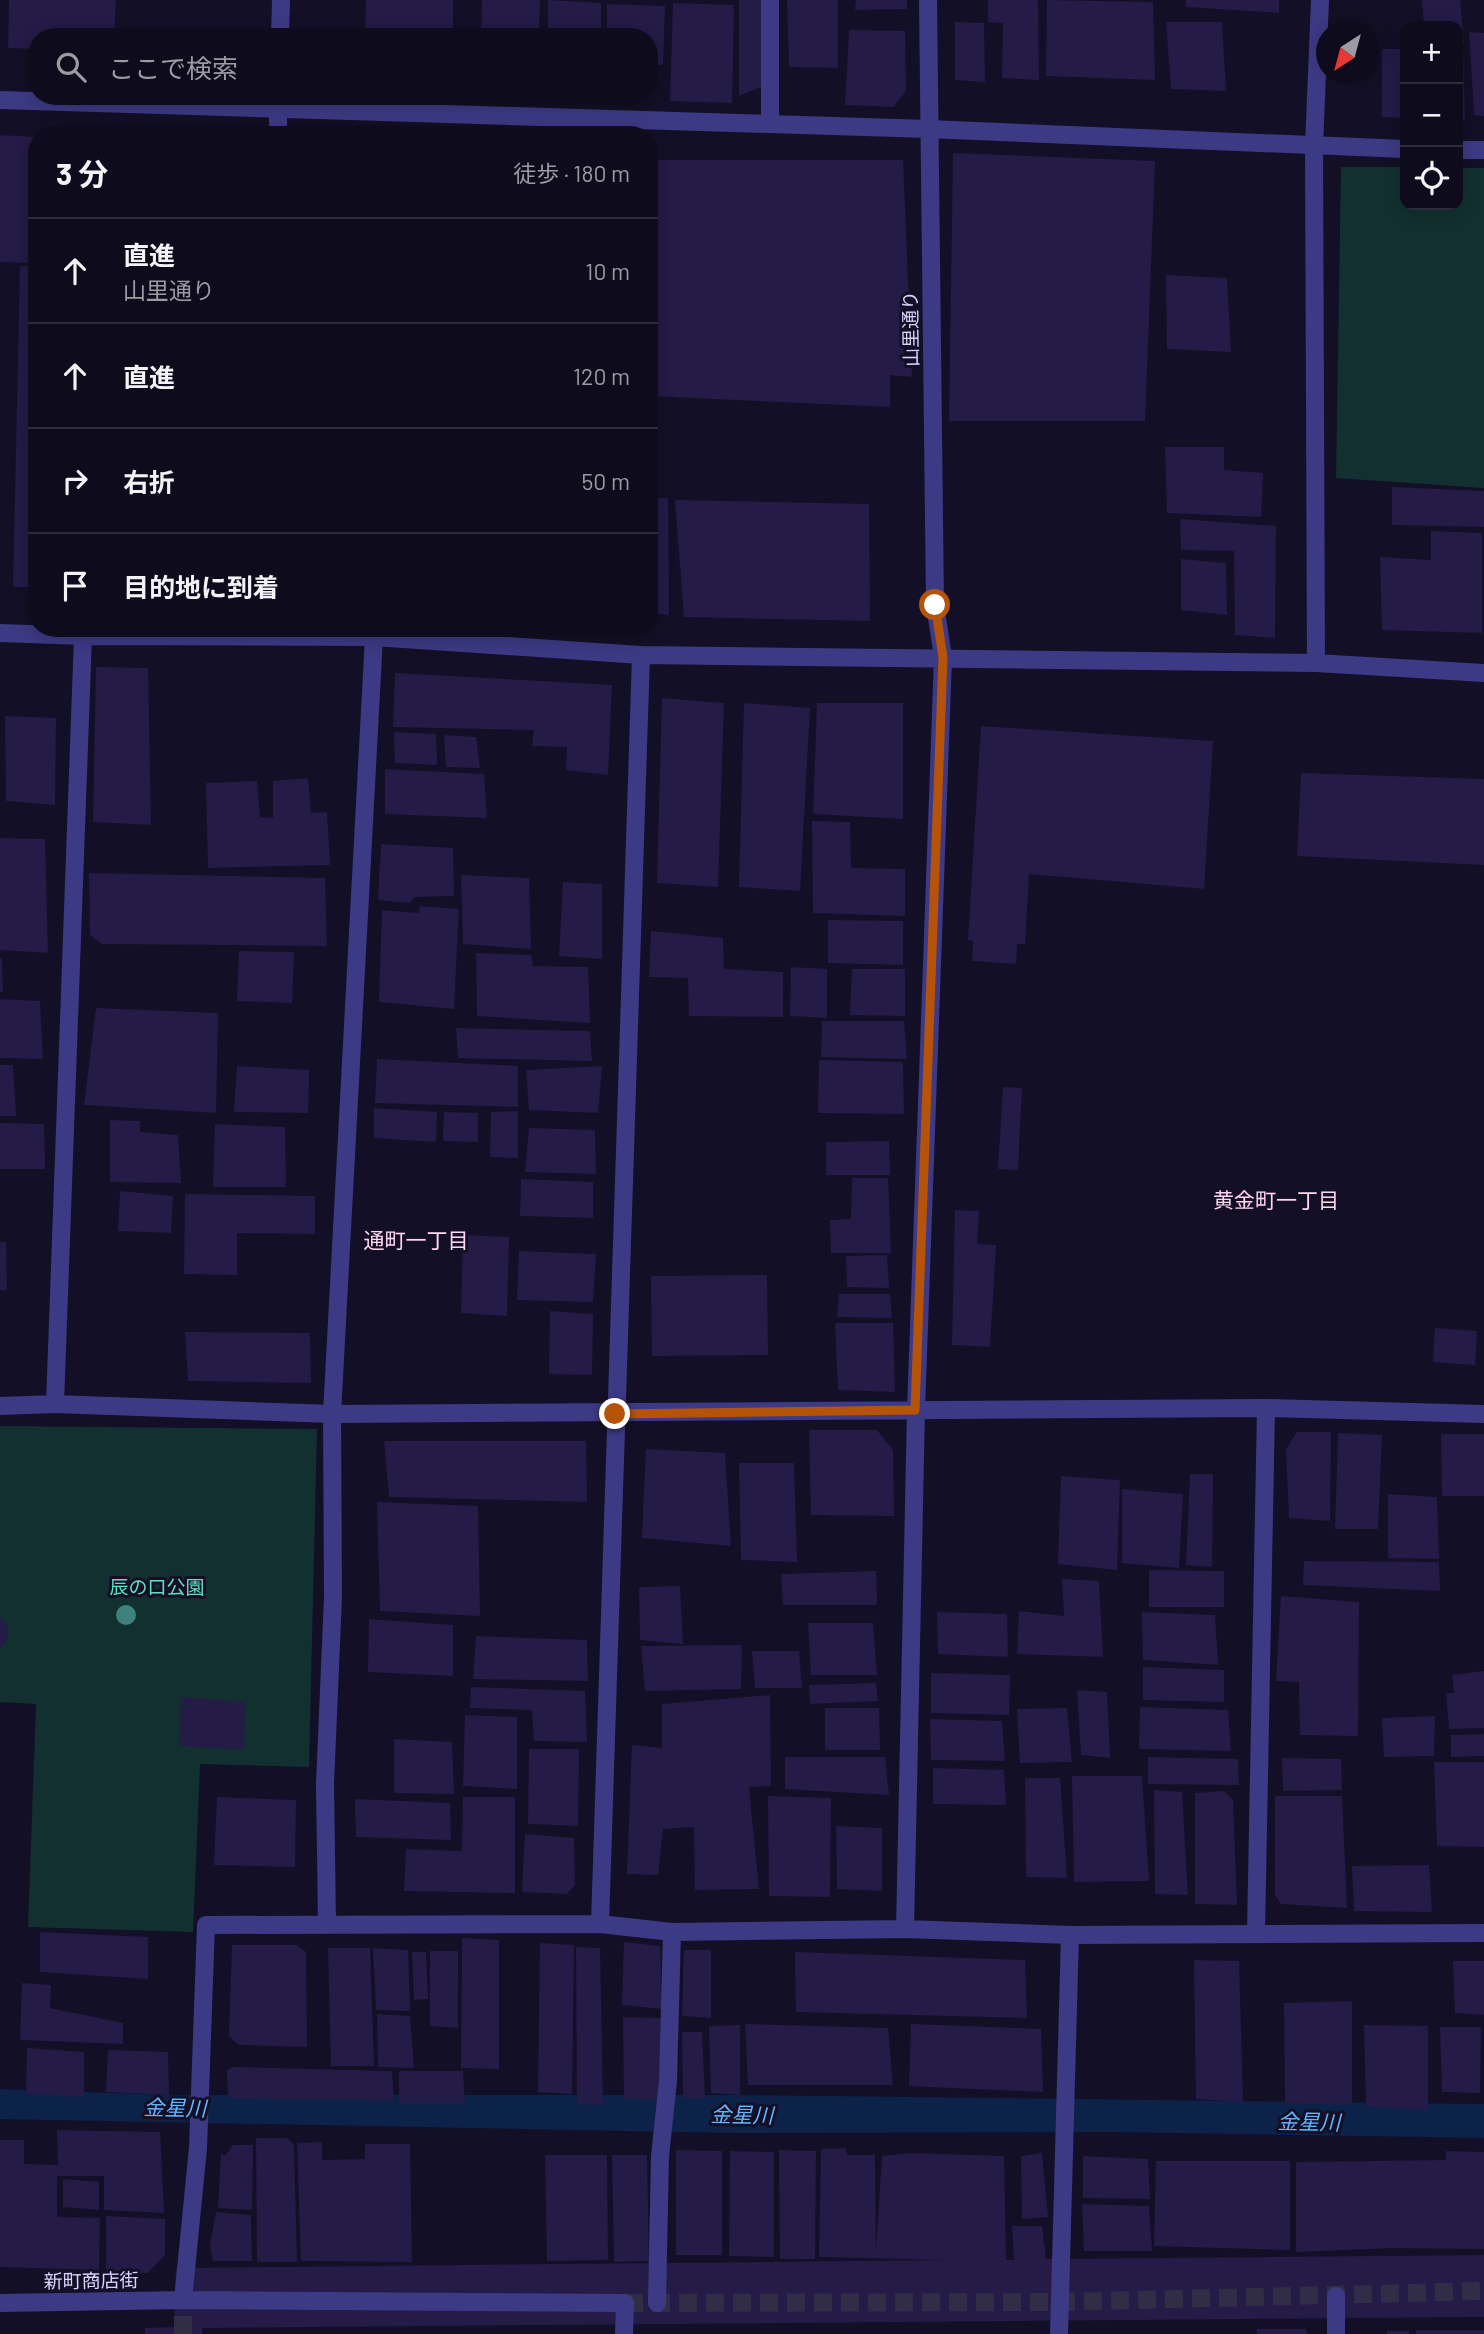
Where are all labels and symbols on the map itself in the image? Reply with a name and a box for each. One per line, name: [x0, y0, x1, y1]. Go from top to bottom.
north arrow: [1316, 21, 1379, 84]
street label: 山里通り: [898, 291, 922, 367]
route start: [919, 589, 950, 620]
district label: 黄金町一丁目: [1213, 1187, 1339, 1212]
district label: 通町一丁目: [364, 1227, 469, 1252]
route end: [599, 1398, 630, 1429]
park label: 辰の口公園: [109, 1575, 205, 1598]
water label: 金星川: [143, 2094, 209, 2120]
water label: 金星川: [710, 2101, 776, 2127]
water label: 金星川: [1277, 2108, 1343, 2134]
street label: 新町商店街: [43, 2268, 139, 2292]

